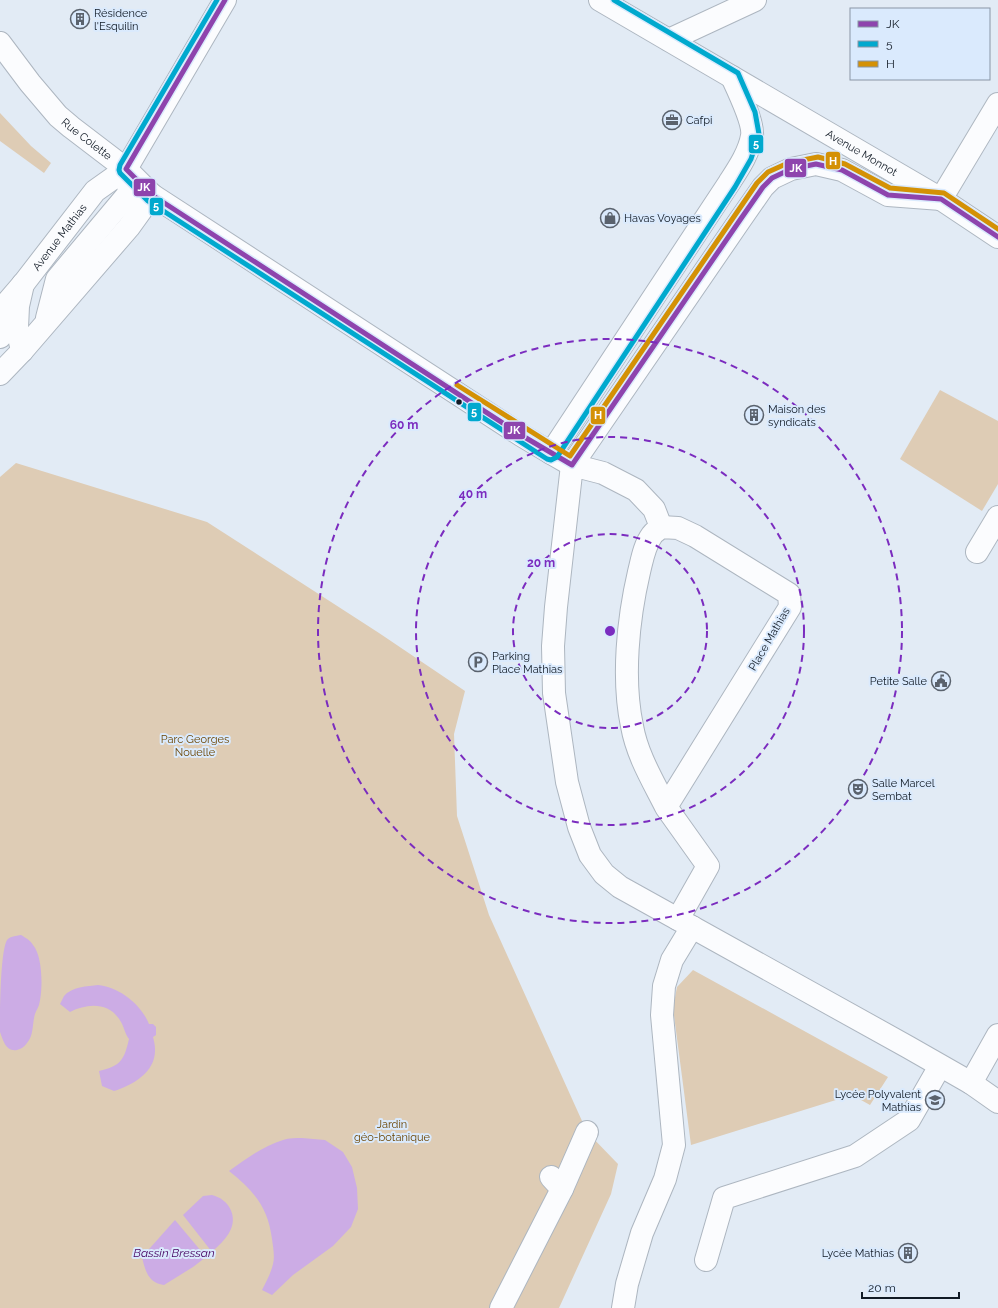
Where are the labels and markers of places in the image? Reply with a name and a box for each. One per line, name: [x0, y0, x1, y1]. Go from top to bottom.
place label: Résidence l'Esquilin: [94, 7, 148, 33]
building icon: Résidence l'Esquilin: [69, 8, 91, 30]
office icon: Cafpi: [661, 109, 683, 131]
place label: Cafpi: [686, 114, 712, 127]
shop icon: Havas Voyages: [599, 207, 621, 229]
place label: Havas Voyages: [624, 212, 701, 225]
unlabelled marker: [454, 397, 464, 407]
place label: Maison des syndicats: [768, 403, 826, 429]
building icon: Maison des syndicats: [743, 404, 765, 426]
centre of rings: [603, 624, 617, 638]
place label: Parking Place Mathias: [492, 650, 562, 676]
parking icon: Parking Place Mathias: [467, 651, 489, 673]
public building icon: Petite Salle: [930, 670, 952, 692]
place label: Petite Salle: [870, 675, 928, 688]
place label: Salle Marcel Sembat: [872, 777, 935, 803]
theatre icon: Salle Marcel Sembat: [847, 778, 869, 800]
place label: Lycée Polyvalent Mathias: [835, 1088, 921, 1114]
school or university icon: Lycée Polyvalent Mathias: [924, 1089, 946, 1111]
building icon: Lycée Mathias: [897, 1242, 919, 1264]
place label: Lycée Mathias: [822, 1247, 894, 1260]

